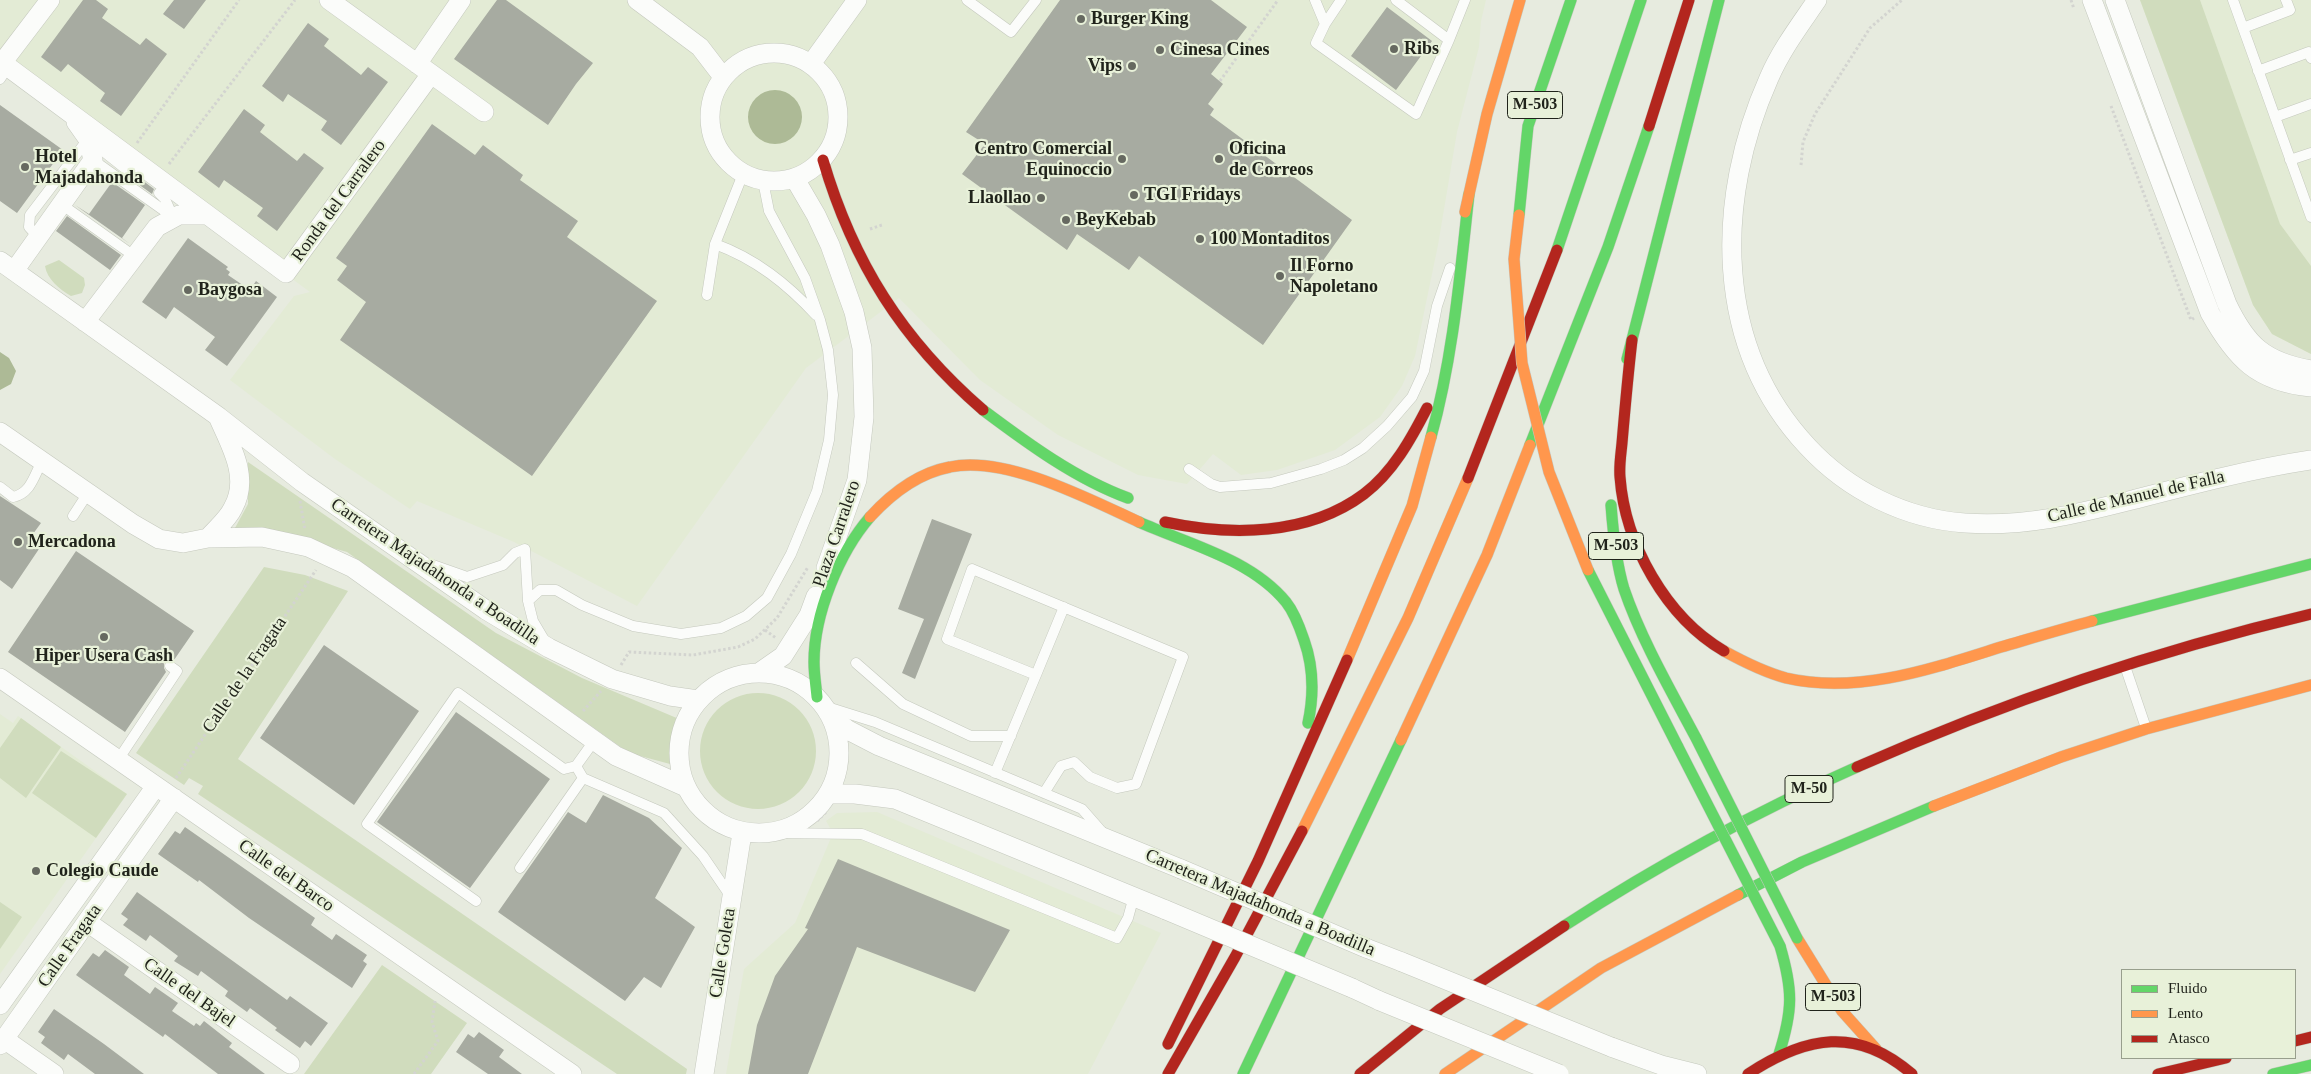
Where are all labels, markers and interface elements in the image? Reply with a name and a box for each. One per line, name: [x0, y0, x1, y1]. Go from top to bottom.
place label: Burger King: [1091, 8, 1188, 30]
marker: Burger King: [1075, 13, 1087, 25]
place label: Ribs: [1404, 38, 1439, 60]
place label: Cinesa Cines: [1170, 39, 1270, 61]
marker: Ribs: [1388, 43, 1400, 55]
marker: Cinesa Cines: [1154, 44, 1166, 56]
place label: Vips: [1088, 55, 1122, 77]
marker: Vips: [1126, 60, 1138, 72]
road number: M-503: [1508, 92, 1562, 118]
street label: Ronda del Carralero: [287, 136, 391, 266]
place label: Centro Comercial Equinoccio: [974, 138, 1112, 180]
place label: Oficina de Correos: [1229, 138, 1313, 180]
place label: Hotel Majadahonda: [35, 146, 143, 188]
marker: Centro Comercial Equinoccio: [1116, 153, 1128, 165]
marker: Oficina de Correos: [1213, 153, 1225, 165]
marker: Hotel Majadahonda: [19, 161, 31, 173]
place label: TGI Fridays: [1144, 184, 1241, 206]
place label: Llaollao: [968, 187, 1031, 209]
marker: TGI Fridays: [1128, 189, 1140, 201]
marker: Llaollao: [1035, 192, 1047, 204]
place label: BeyKebab: [1076, 209, 1156, 231]
marker: BeyKebab: [1060, 214, 1072, 226]
place label: 100 Montaditos: [1210, 228, 1330, 250]
marker: 100 Montaditos: [1194, 233, 1206, 245]
place label: Il Forno Napoletano: [1290, 255, 1378, 298]
marker: Il Forno Napoletano: [1274, 270, 1286, 282]
place label: Baygosa: [198, 279, 262, 301]
marker: Baygosa: [182, 284, 194, 296]
street label: Calle de Manuel de Falla: [2045, 466, 2227, 528]
street label: Plaza Carralero: [809, 478, 865, 590]
street label: Carretera Majadahonda a Boadilla: [326, 494, 544, 650]
place label: Mercadona: [28, 531, 116, 553]
road number: M-503: [1588, 532, 1644, 560]
marker: Mercadona: [12, 536, 24, 548]
street label: Calle de la Fragata: [198, 613, 292, 737]
marker: Hiper Usera Cash: [98, 631, 110, 643]
place label: Hiper Usera Cash: [35, 645, 173, 667]
road number: M-50: [1785, 776, 1833, 802]
street label: Calle del Barco: [234, 835, 338, 917]
street label: Carretera Majadahonda a Boadilla: [1142, 845, 1378, 961]
place label: Colegio Caude: [46, 860, 158, 882]
marker: Colegio Caude: [30, 865, 42, 877]
street label: Calle Fragata: [33, 900, 107, 992]
street label: Calle Goleta: [705, 907, 741, 999]
street label: Calle del Bajel: [139, 953, 239, 1033]
legend: [2121, 969, 2296, 1059]
text: Fluido: [2168, 980, 2207, 996]
road number: M-503: [1806, 984, 1860, 1010]
text: Lento: [2168, 1005, 2203, 1021]
text: Atasco: [2168, 1030, 2210, 1046]

